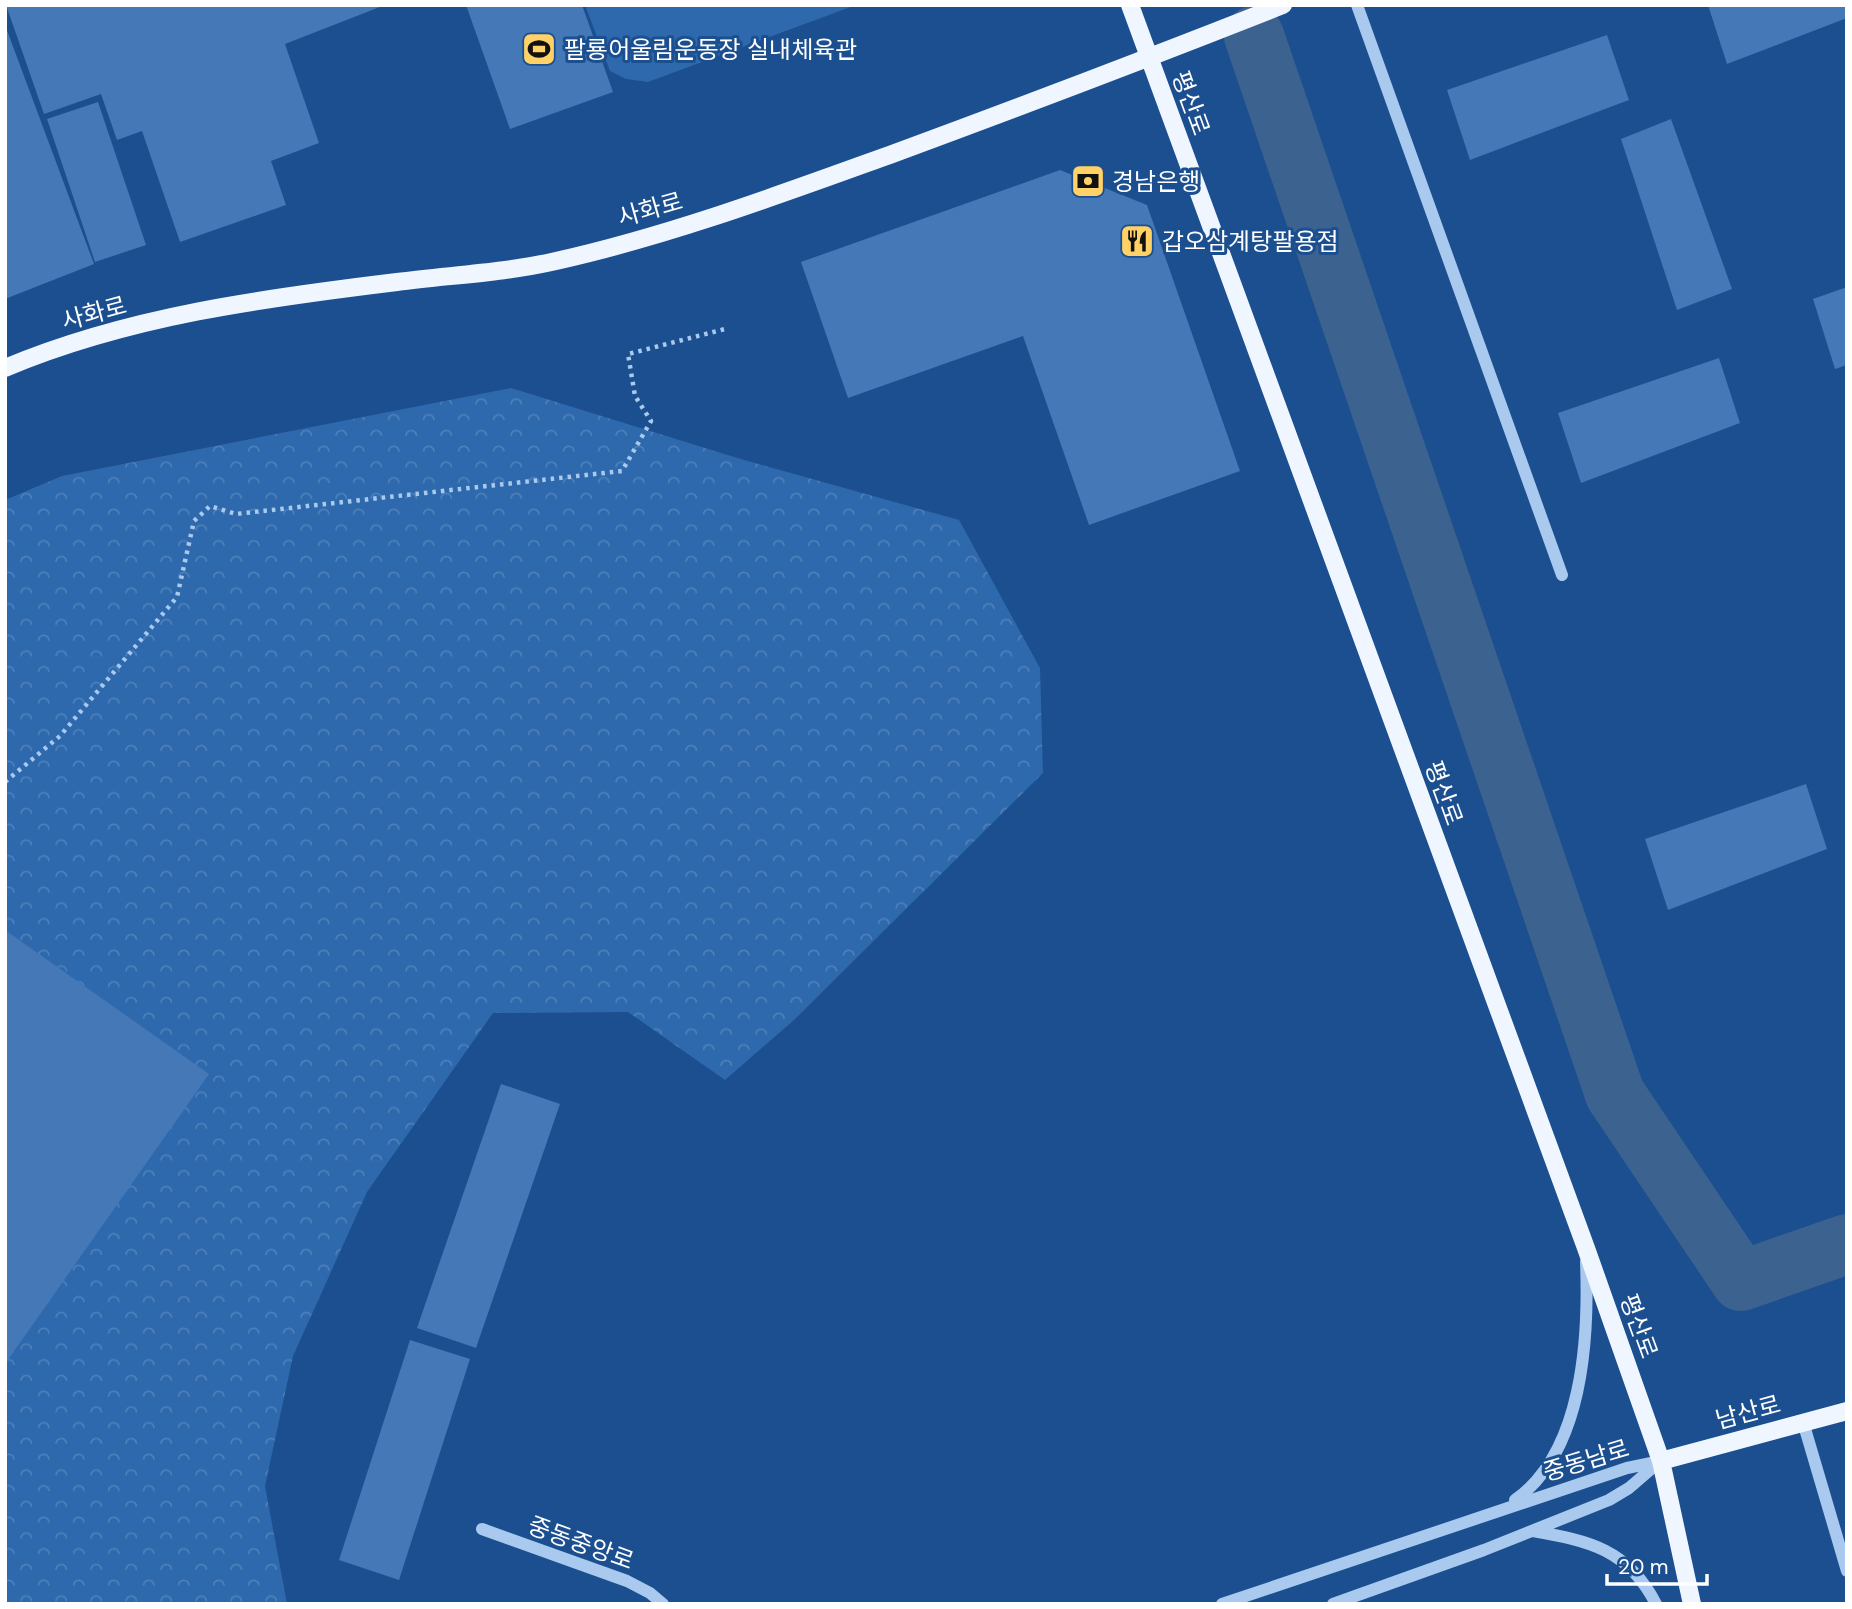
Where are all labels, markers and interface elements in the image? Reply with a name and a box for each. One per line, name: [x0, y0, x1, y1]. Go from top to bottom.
sports icon: 팔룡어울림운동장 실내체육관: [520, 30, 558, 68]
place label: 팔룡어울림운동장 실내체육관: [564, 34, 857, 65]
street label: 평산로: [1165, 67, 1217, 139]
bank icon: 경남은행: [1069, 162, 1107, 200]
place label: 경남은행: [1112, 166, 1200, 197]
street label: 사화로: [614, 185, 686, 233]
restaurant icon: 갑오삼계탕팔용점: [1118, 222, 1156, 260]
place label: 갑오삼계탕팔용점: [1162, 226, 1339, 257]
street label: 사화로: [58, 289, 130, 337]
street label: 평산로: [1418, 757, 1470, 829]
street label: 평산로: [1613, 1290, 1665, 1362]
street label: 남산로: [1712, 1388, 1784, 1436]
street label: 중동남로: [1539, 1432, 1633, 1488]
street label: 중동중앙로: [524, 1510, 638, 1576]
scale bar: [1607, 1542, 1707, 1586]
text: 20 m: [1618, 1553, 1669, 1581]

